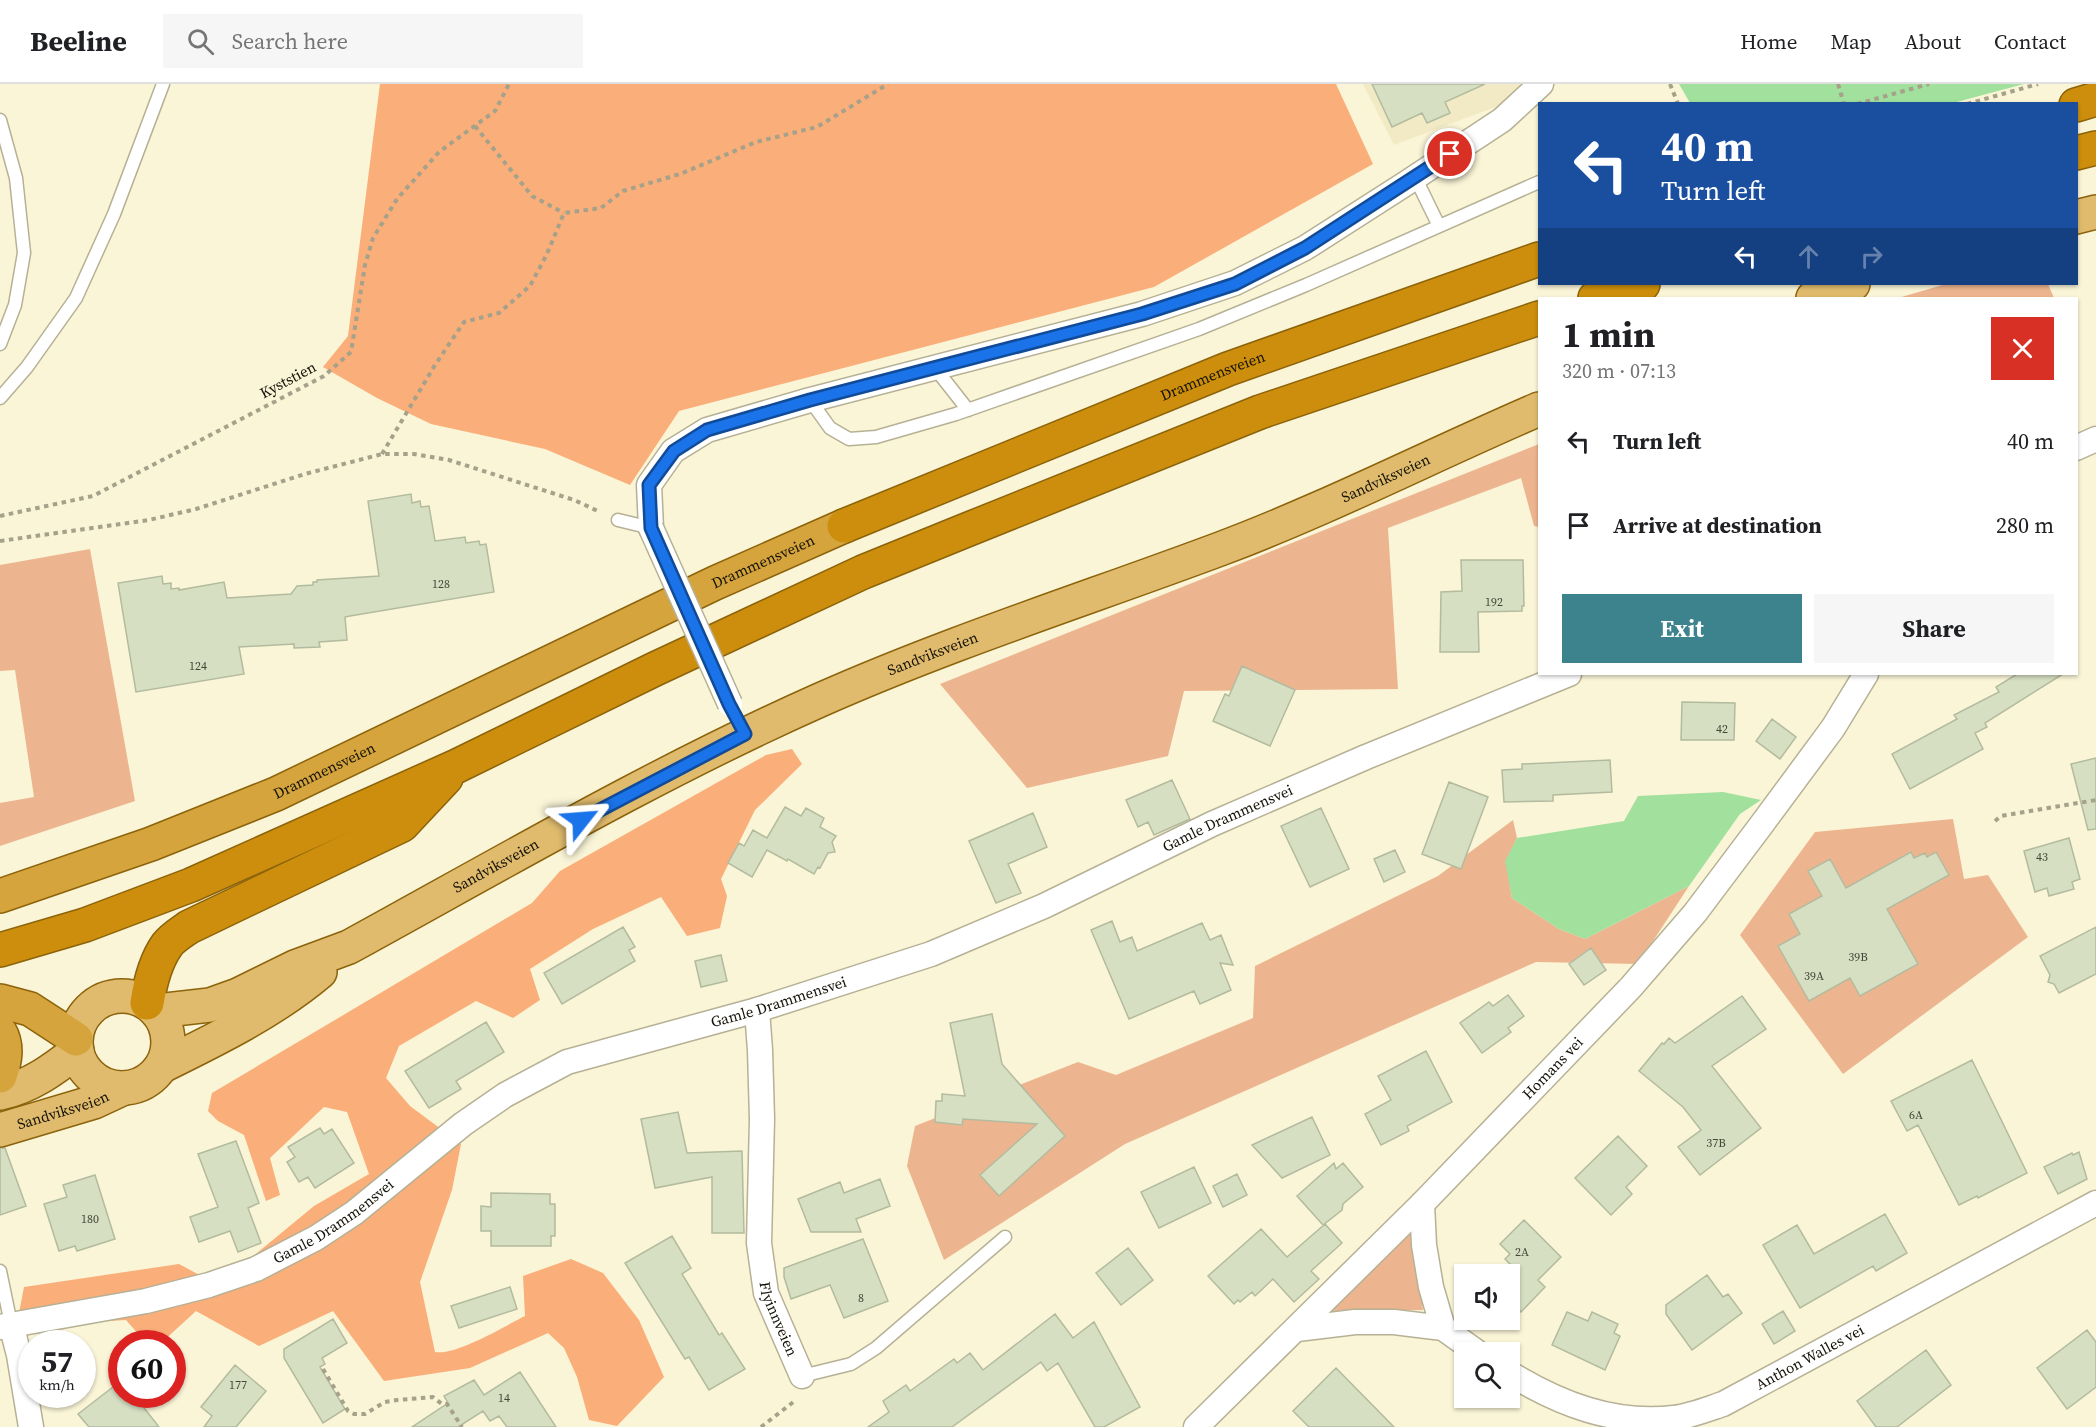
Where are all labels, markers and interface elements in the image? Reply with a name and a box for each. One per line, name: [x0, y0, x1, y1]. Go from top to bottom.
search box: [163, 14, 583, 68]
text: Beeline: [30, 22, 127, 60]
icon: search: [184, 25, 217, 58]
text: Search here: [232, 26, 348, 56]
text: Home: [1740, 27, 1798, 56]
text: Map: [1831, 27, 1872, 56]
text: About: [1905, 27, 1961, 56]
text: Contact: [1994, 27, 2066, 56]
text: 40 m: [1661, 117, 1754, 175]
icon: left: [1562, 126, 1640, 204]
pin: [1424, 128, 1475, 179]
icon: arrive: [1433, 137, 1466, 170]
text: Turn left: [1661, 172, 1765, 209]
icon: left: [1729, 240, 1762, 273]
icon: ahead: [1792, 240, 1825, 273]
icon: right: [1855, 240, 1888, 273]
text: 1 min: [1562, 310, 1655, 359]
button: close: [1991, 317, 2054, 380]
street label: Drammensveien: [1157, 346, 1268, 406]
street label: Kyststien: [256, 356, 320, 403]
text: 320 m · 07:13: [1562, 357, 1676, 385]
icon: left: [1562, 425, 1595, 458]
text: Turn left: [1613, 426, 1701, 456]
text: 40 m: [2007, 426, 2054, 456]
street label: Sandviksveien: [1338, 448, 1433, 507]
icon: arrive: [1562, 509, 1595, 542]
text: Arrive at destination: [1613, 510, 1822, 540]
text: 280 m: [1996, 510, 2054, 540]
street label: Drammensveien: [708, 529, 818, 593]
house number: 128: [432, 576, 450, 592]
house number: 192: [1485, 594, 1503, 610]
button: Exit: [1562, 594, 1802, 663]
button: Share: [1814, 594, 2054, 663]
street label: Sandviksveien: [884, 626, 981, 680]
house number: 124: [189, 658, 207, 674]
house number: 42: [1716, 721, 1728, 737]
street label: Drammensveien: [270, 737, 379, 804]
street label: Gamle Drammensvei: [1159, 779, 1296, 857]
position arrow: [549, 788, 613, 852]
street label: Sandviksveien: [449, 833, 542, 898]
house number: 43: [2036, 849, 2048, 865]
house number: 39B: [1848, 949, 1868, 965]
house number: 39A: [1804, 968, 1824, 984]
street label: Gamle Drammensvei: [708, 971, 849, 1032]
street label: Homans vei: [1517, 1032, 1588, 1104]
street label: Sandviksveien: [14, 1085, 112, 1134]
house number: 6A: [1909, 1107, 1923, 1123]
house number: 37B: [1706, 1135, 1726, 1151]
street label: Gamle Drammensvei: [269, 1174, 398, 1268]
house number: 180: [81, 1211, 99, 1227]
house number: 2A: [1515, 1244, 1529, 1260]
map controls: [1454, 1264, 1520, 1408]
button: sound: [1454, 1264, 1520, 1330]
street label: Flyinnveien: [755, 1280, 803, 1359]
house number: 8: [858, 1290, 864, 1306]
street label: Anthon Walles vei: [1752, 1319, 1868, 1395]
speed limit sign: 60: [108, 1330, 186, 1408]
text: 57: [41, 1341, 73, 1382]
button: search: [1454, 1342, 1520, 1408]
text: km/h: [39, 1374, 75, 1395]
house number: 177: [229, 1377, 247, 1393]
house number: 14: [498, 1390, 510, 1406]

